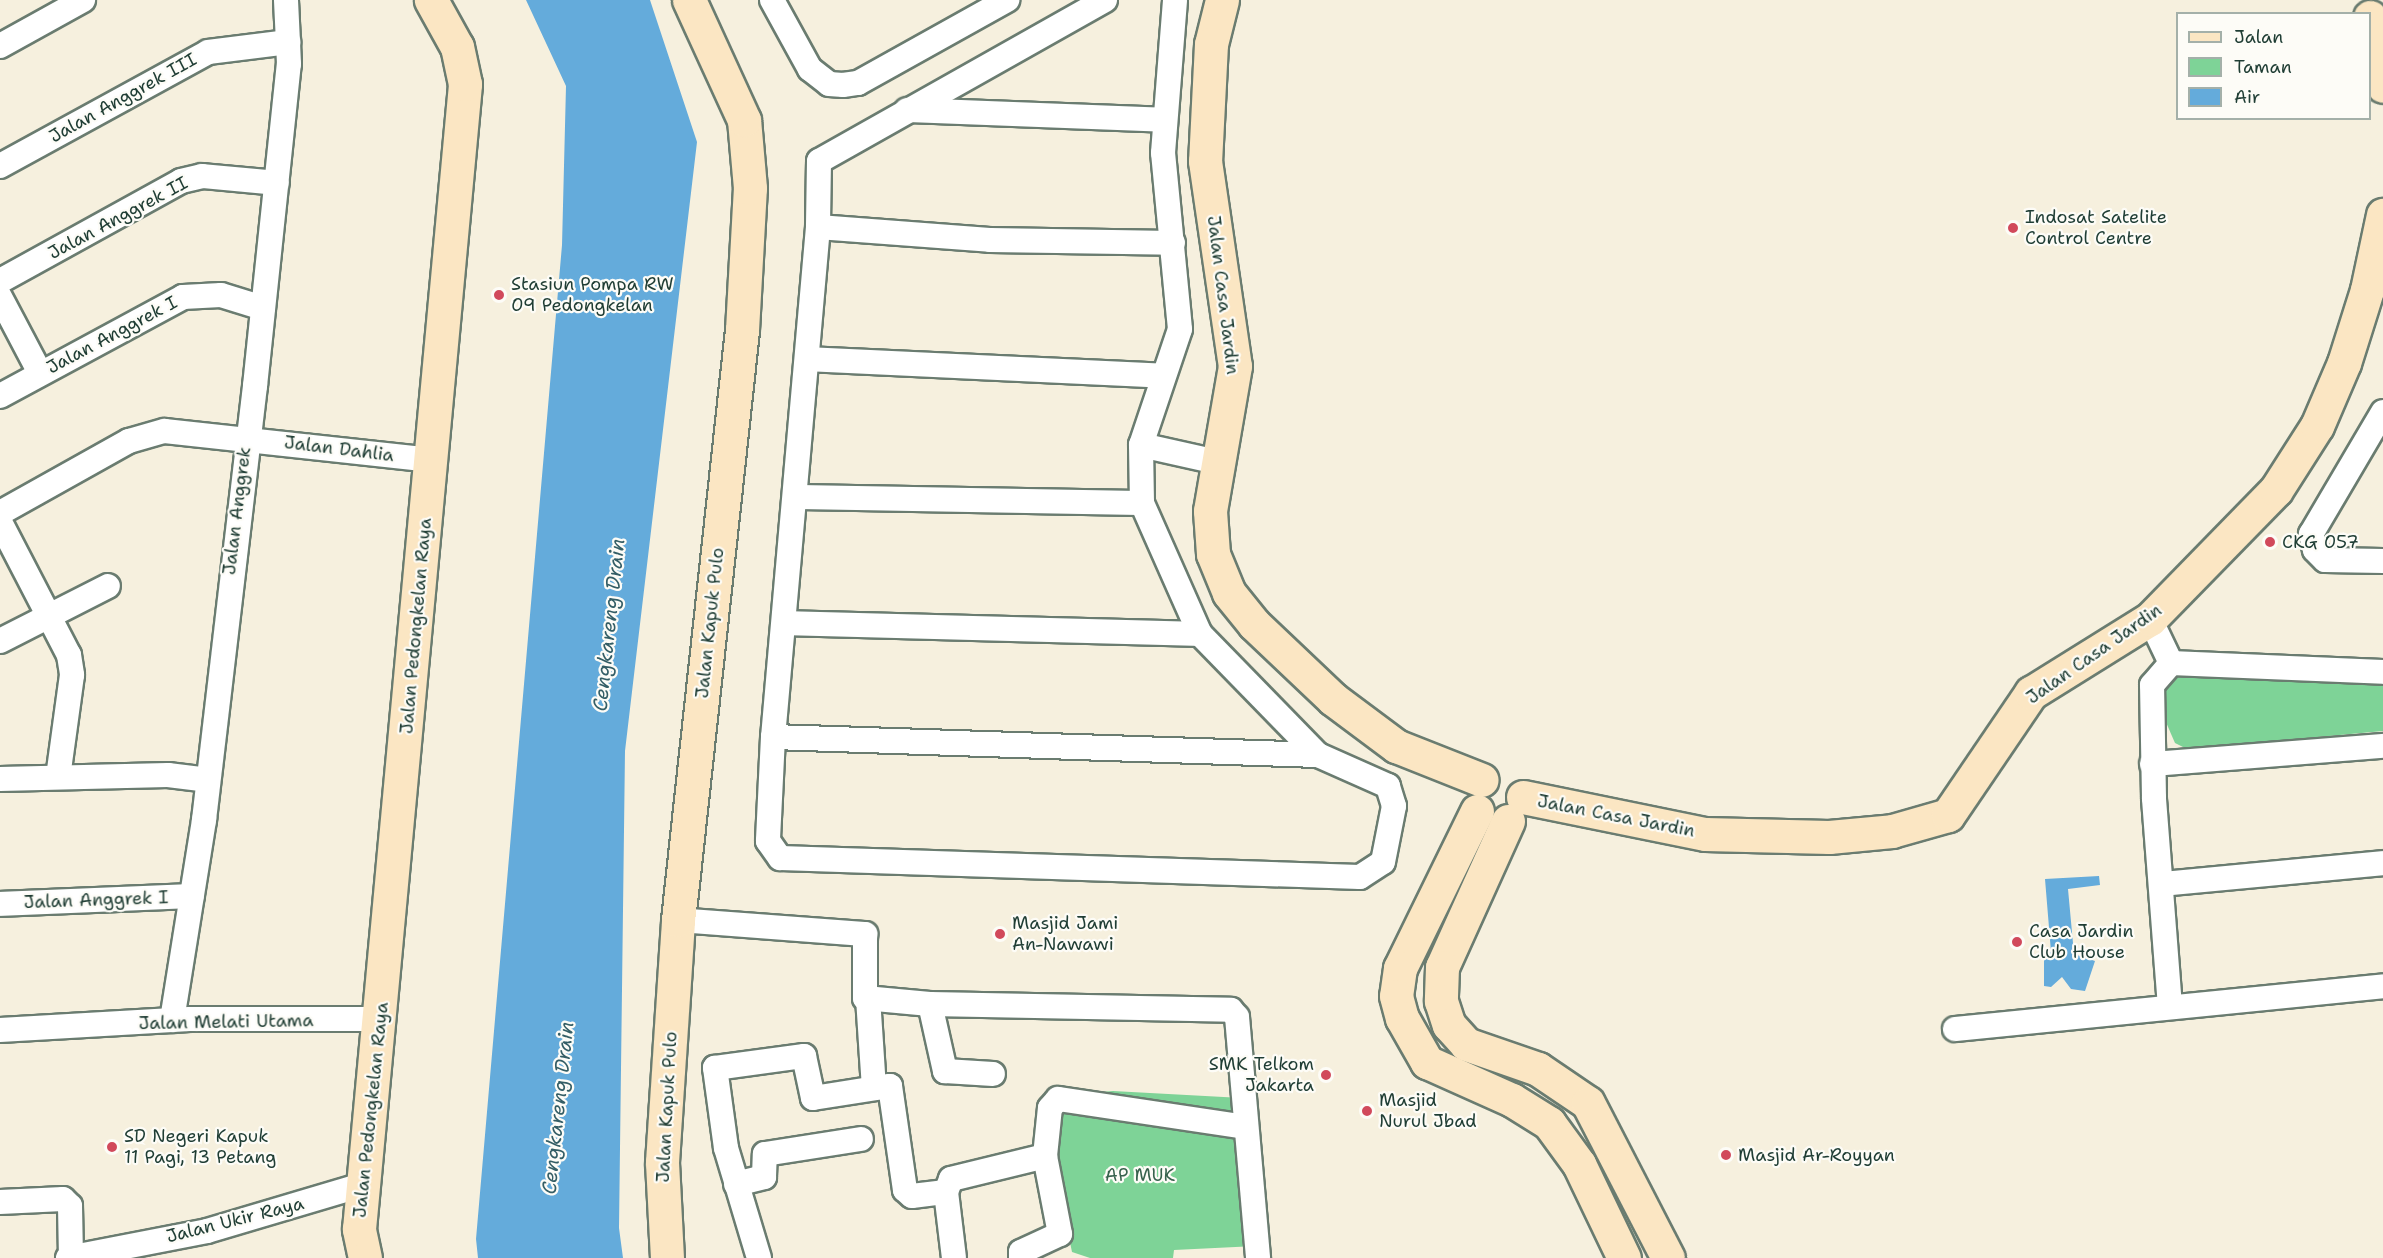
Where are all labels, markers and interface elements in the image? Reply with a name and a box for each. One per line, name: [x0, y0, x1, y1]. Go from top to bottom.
legend: [2176, 12, 2371, 120]
text: Jalan: [2234, 25, 2283, 49]
street label: Jalan Anggrek III: [46, 48, 200, 148]
text: Taman: [2234, 55, 2292, 79]
text: Air: [2234, 85, 2260, 109]
street label: Jalan Anggrek II: [44, 172, 192, 264]
place label: Indosat Satelite Control Centre: [2025, 207, 2167, 250]
street label: Jalan Casa Jardin: [1203, 214, 1243, 376]
marker: Indosat Satelite Control Centre: [2006, 221, 2020, 235]
place label: Stasiun Pompa RW 09 Pedongkelan: [511, 274, 674, 316]
marker: Stasiun Pompa RW 09 Pedongkelan: [492, 288, 506, 302]
street label: Jalan Anggrek I: [43, 291, 181, 379]
street label: Jalan Dahlia: [283, 432, 395, 466]
street label: Jalan Anggrek: [218, 446, 256, 576]
street label: Jalan Pedongkelan Raya: [396, 517, 436, 735]
place label: CKG 057: [2282, 531, 2359, 553]
marker: CKG 057: [2263, 535, 2277, 549]
water label: Cengkareng Drain: [588, 537, 630, 713]
street label: Jalan Kapuk Pulo: [691, 547, 729, 699]
street label: Jalan Casa Jardin: [2022, 599, 2166, 709]
street label: Jalan Casa Jardin: [1535, 790, 1697, 842]
street label: Jalan Anggrek I: [23, 887, 169, 913]
place label: Masjid Jami An-Nawawi: [1012, 913, 1118, 956]
place label: Casa Jardin Club House: [2029, 921, 2133, 964]
marker: Masjid Jami An-Nawawi: [993, 927, 1007, 941]
marker: Casa Jardin Club House: [2010, 935, 2024, 949]
street label: Jalan Pedongkelan Raya: [349, 1001, 393, 1219]
street label: Jalan Melati Utama: [138, 1010, 314, 1034]
water label: Cengkareng Drain: [537, 1020, 579, 1196]
street label: Jalan Kapuk Pulo: [652, 1031, 682, 1183]
place label: SMK Telkom Jakarta: [1209, 1054, 1314, 1096]
marker: SMK Telkom Jakarta: [1319, 1068, 1333, 1082]
place label: Masjid Nurul Jbad: [1379, 1090, 1477, 1132]
marker: Masjid Nurul Jbad: [1360, 1104, 1374, 1118]
place label: SD Negeri Kapuk 11 Pagi, 13 Petang: [124, 1126, 276, 1168]
marker: SD Negeri Kapuk 11 Pagi, 13 Petang: [105, 1140, 119, 1154]
place label: Masjid Ar-Royyan: [1738, 1144, 1895, 1166]
marker: Masjid Ar-Royyan: [1719, 1148, 1733, 1162]
park label: AP MUK: [1105, 1164, 1175, 1186]
street label: Jalan Ukir Raya: [164, 1192, 306, 1248]

